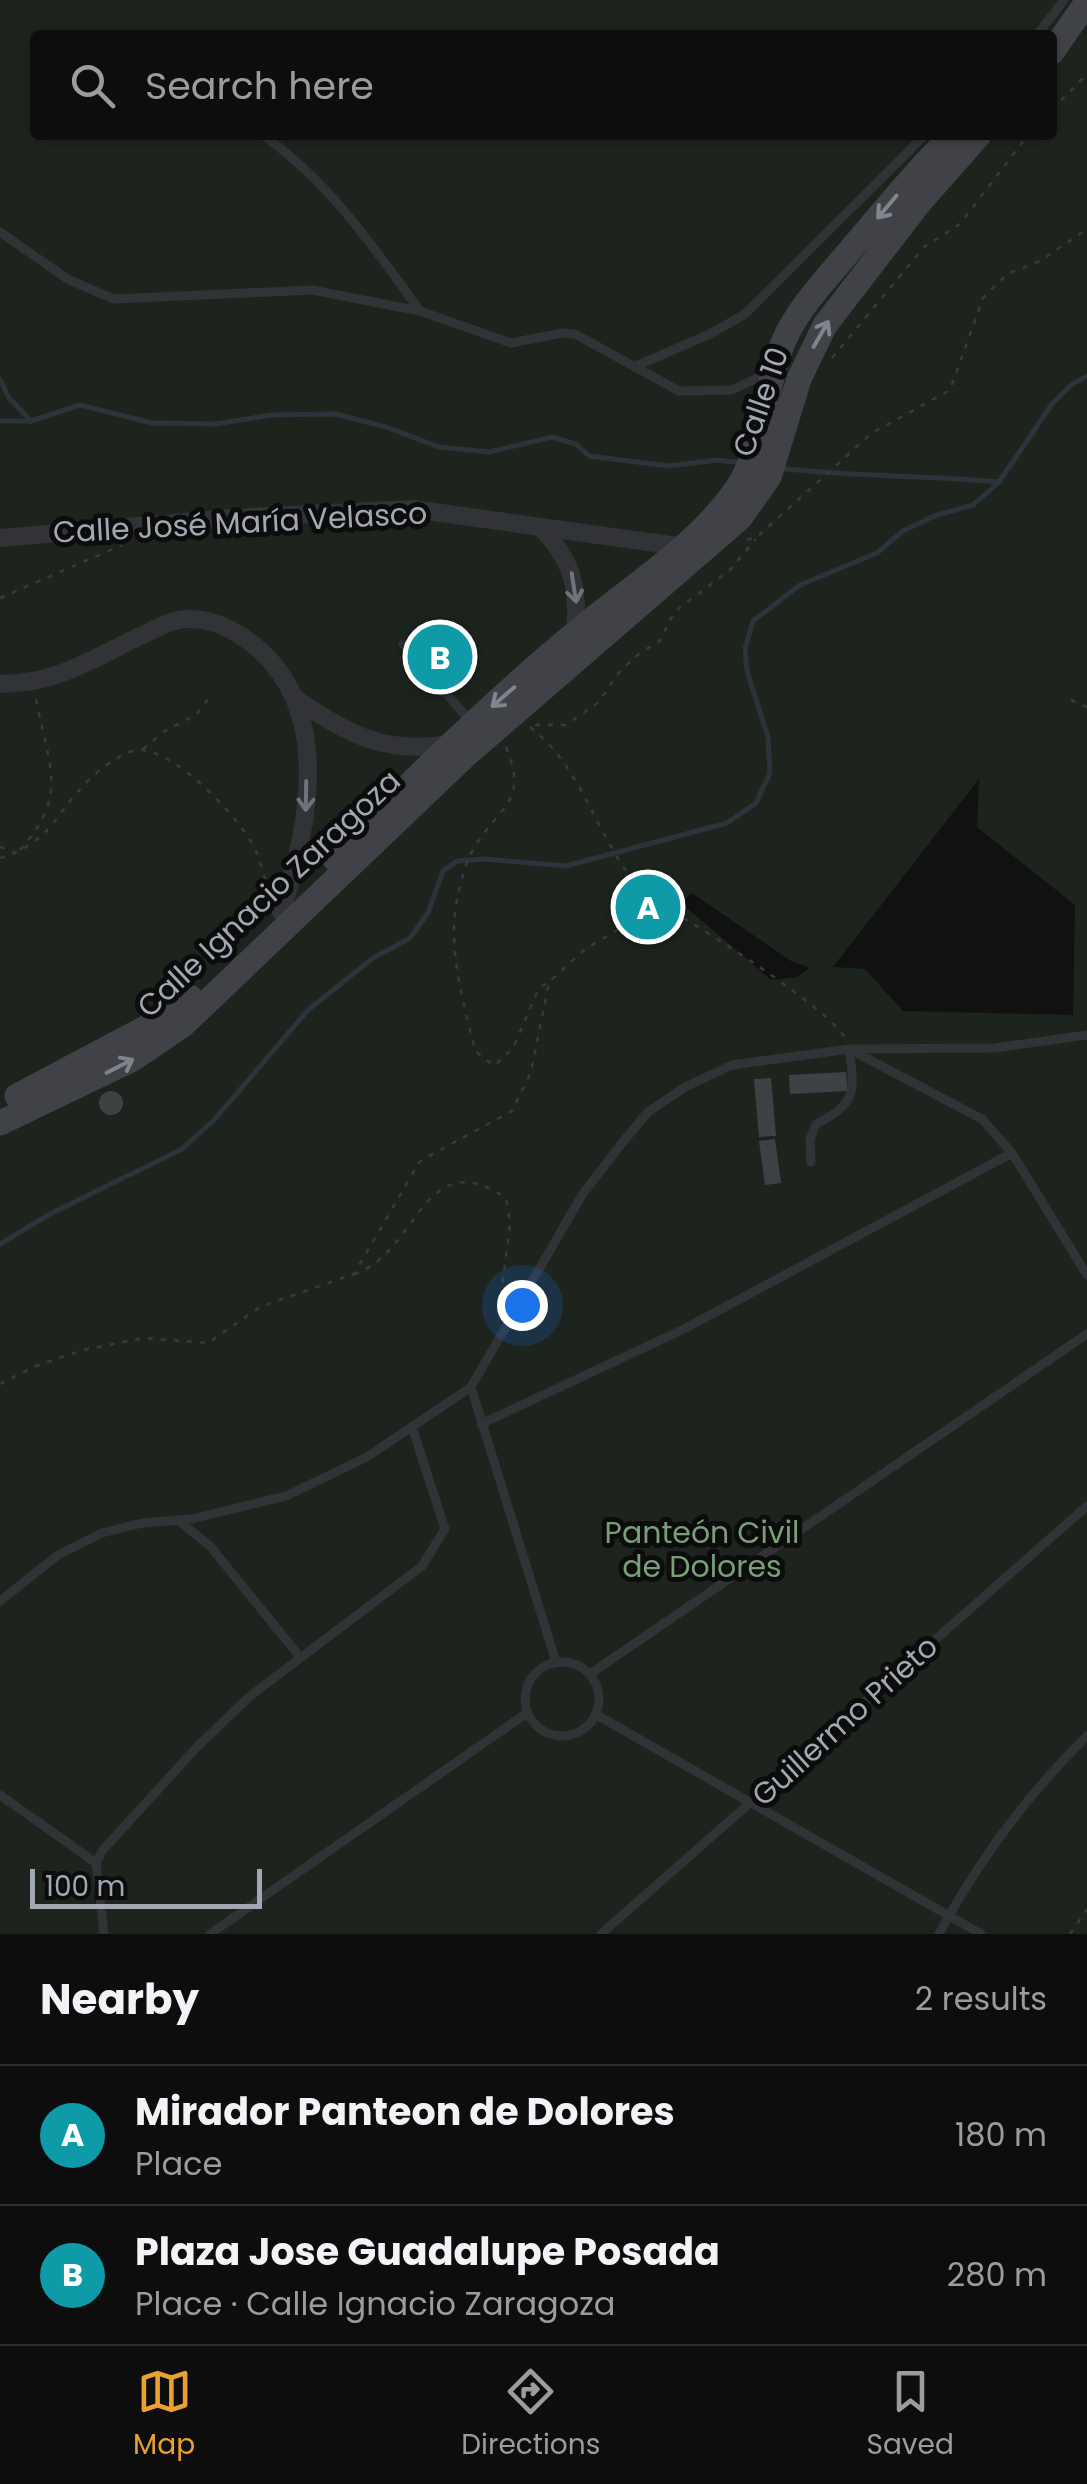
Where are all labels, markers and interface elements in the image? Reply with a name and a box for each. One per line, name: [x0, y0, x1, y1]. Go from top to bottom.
search box: [30, 30, 1057, 140]
icon: search: [65, 58, 120, 113]
text: Search here: [145, 59, 374, 112]
one-way arrow: [876, 193, 898, 219]
one-way arrow: [812, 320, 832, 349]
street label: Calle 10: [722, 341, 799, 462]
street label: Calle José María Velasco: [52, 491, 428, 554]
one-way arrow: [565, 572, 584, 604]
pin: B: [408, 620, 472, 694]
one-way arrow: [491, 685, 516, 708]
street label: Calle Ignacio Zaragoza: [127, 760, 410, 1027]
one-way arrow: [297, 779, 316, 811]
pin: A: [616, 870, 680, 944]
one-way arrow: [104, 1056, 134, 1075]
your location: [497, 1280, 548, 1331]
park label: Panteón Civil de Dolores: [605, 1511, 799, 1588]
street label: Guillermo Prieto: [742, 1625, 947, 1816]
scale bar: [30, 1864, 262, 1908]
text: 100 m: [45, 1867, 125, 1906]
text: Nearby: [40, 1970, 199, 2029]
text: 2 results: [915, 1976, 1047, 2021]
text: Mirador Panteon de Dolores: [135, 2085, 675, 2138]
text: A: [61, 2112, 84, 2157]
text: 180 m: [955, 2112, 1047, 2157]
text: Place: [135, 2141, 222, 2186]
text: Plaza Jose Guadalupe Posada: [135, 2225, 720, 2278]
text: B: [62, 2252, 83, 2297]
text: 280 m: [947, 2252, 1047, 2297]
text: Place · Calle Ignacio Zaragoza: [135, 2281, 615, 2326]
tab: Map: [133, 2364, 195, 2466]
tab: Directions: [461, 2364, 600, 2466]
tab: Saved: [867, 2364, 954, 2466]

